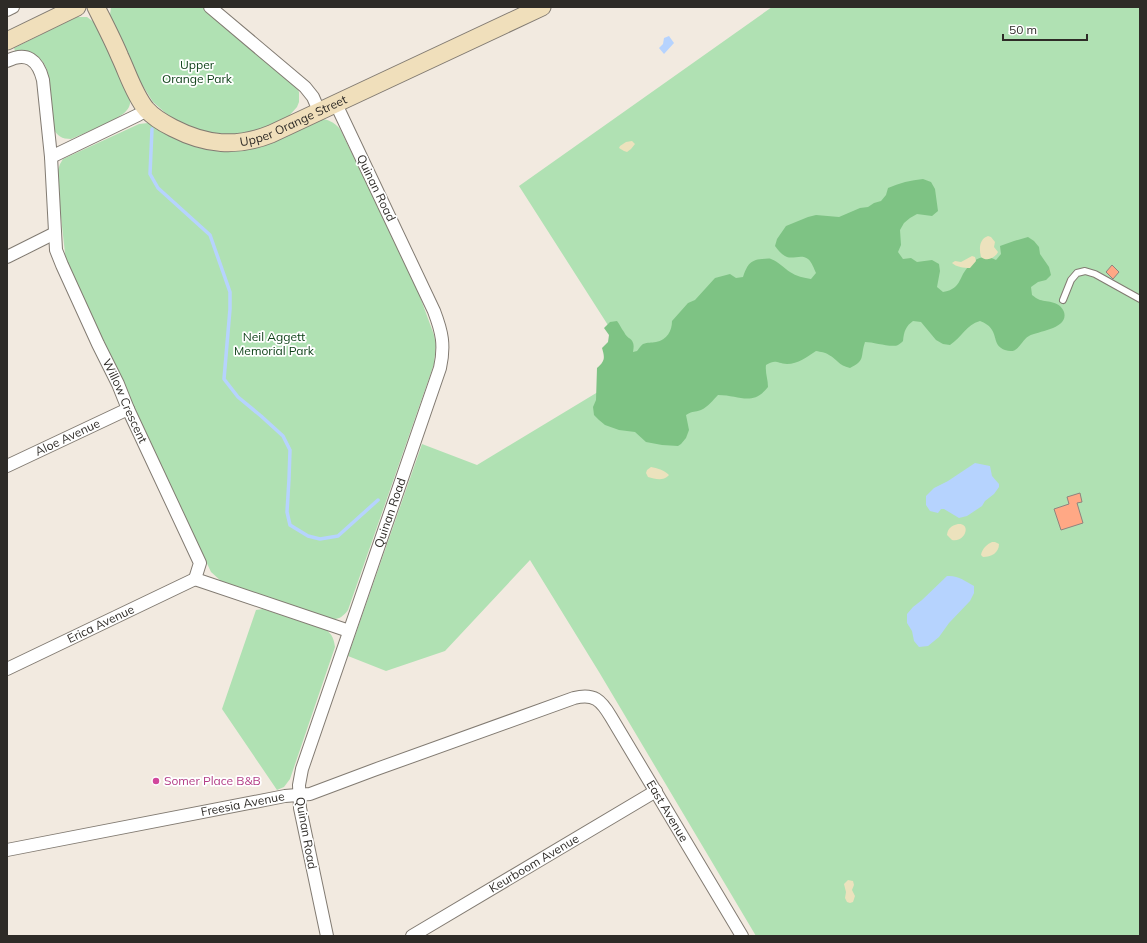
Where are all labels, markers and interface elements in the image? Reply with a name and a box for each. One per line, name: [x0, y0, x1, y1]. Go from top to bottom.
scale bar: [1003, 16, 1087, 42]
text: 50 m: [1009, 22, 1037, 37]
park label: Upper Orange Park: [162, 57, 233, 86]
street label: Upper Orange Street: [239, 92, 349, 149]
street label: Quinan Road: [354, 152, 399, 224]
park label: Neil Aggett Memorial Park: [234, 329, 315, 358]
street label: Willow Crescent: [100, 356, 151, 445]
street label: Aloe Avenue: [33, 415, 102, 459]
street label: Quinan Road: [371, 476, 409, 550]
street label: Erica Avenue: [65, 601, 136, 646]
place label: Somer Place B&B: [164, 773, 261, 788]
marker: Somer Place B&B: [151, 776, 161, 786]
street label: East Avenue: [644, 777, 692, 844]
street label: Freesia Avenue: [199, 788, 286, 819]
street label: Quinan Road: [293, 796, 320, 870]
street label: Keurboom Avenue: [486, 831, 581, 895]

